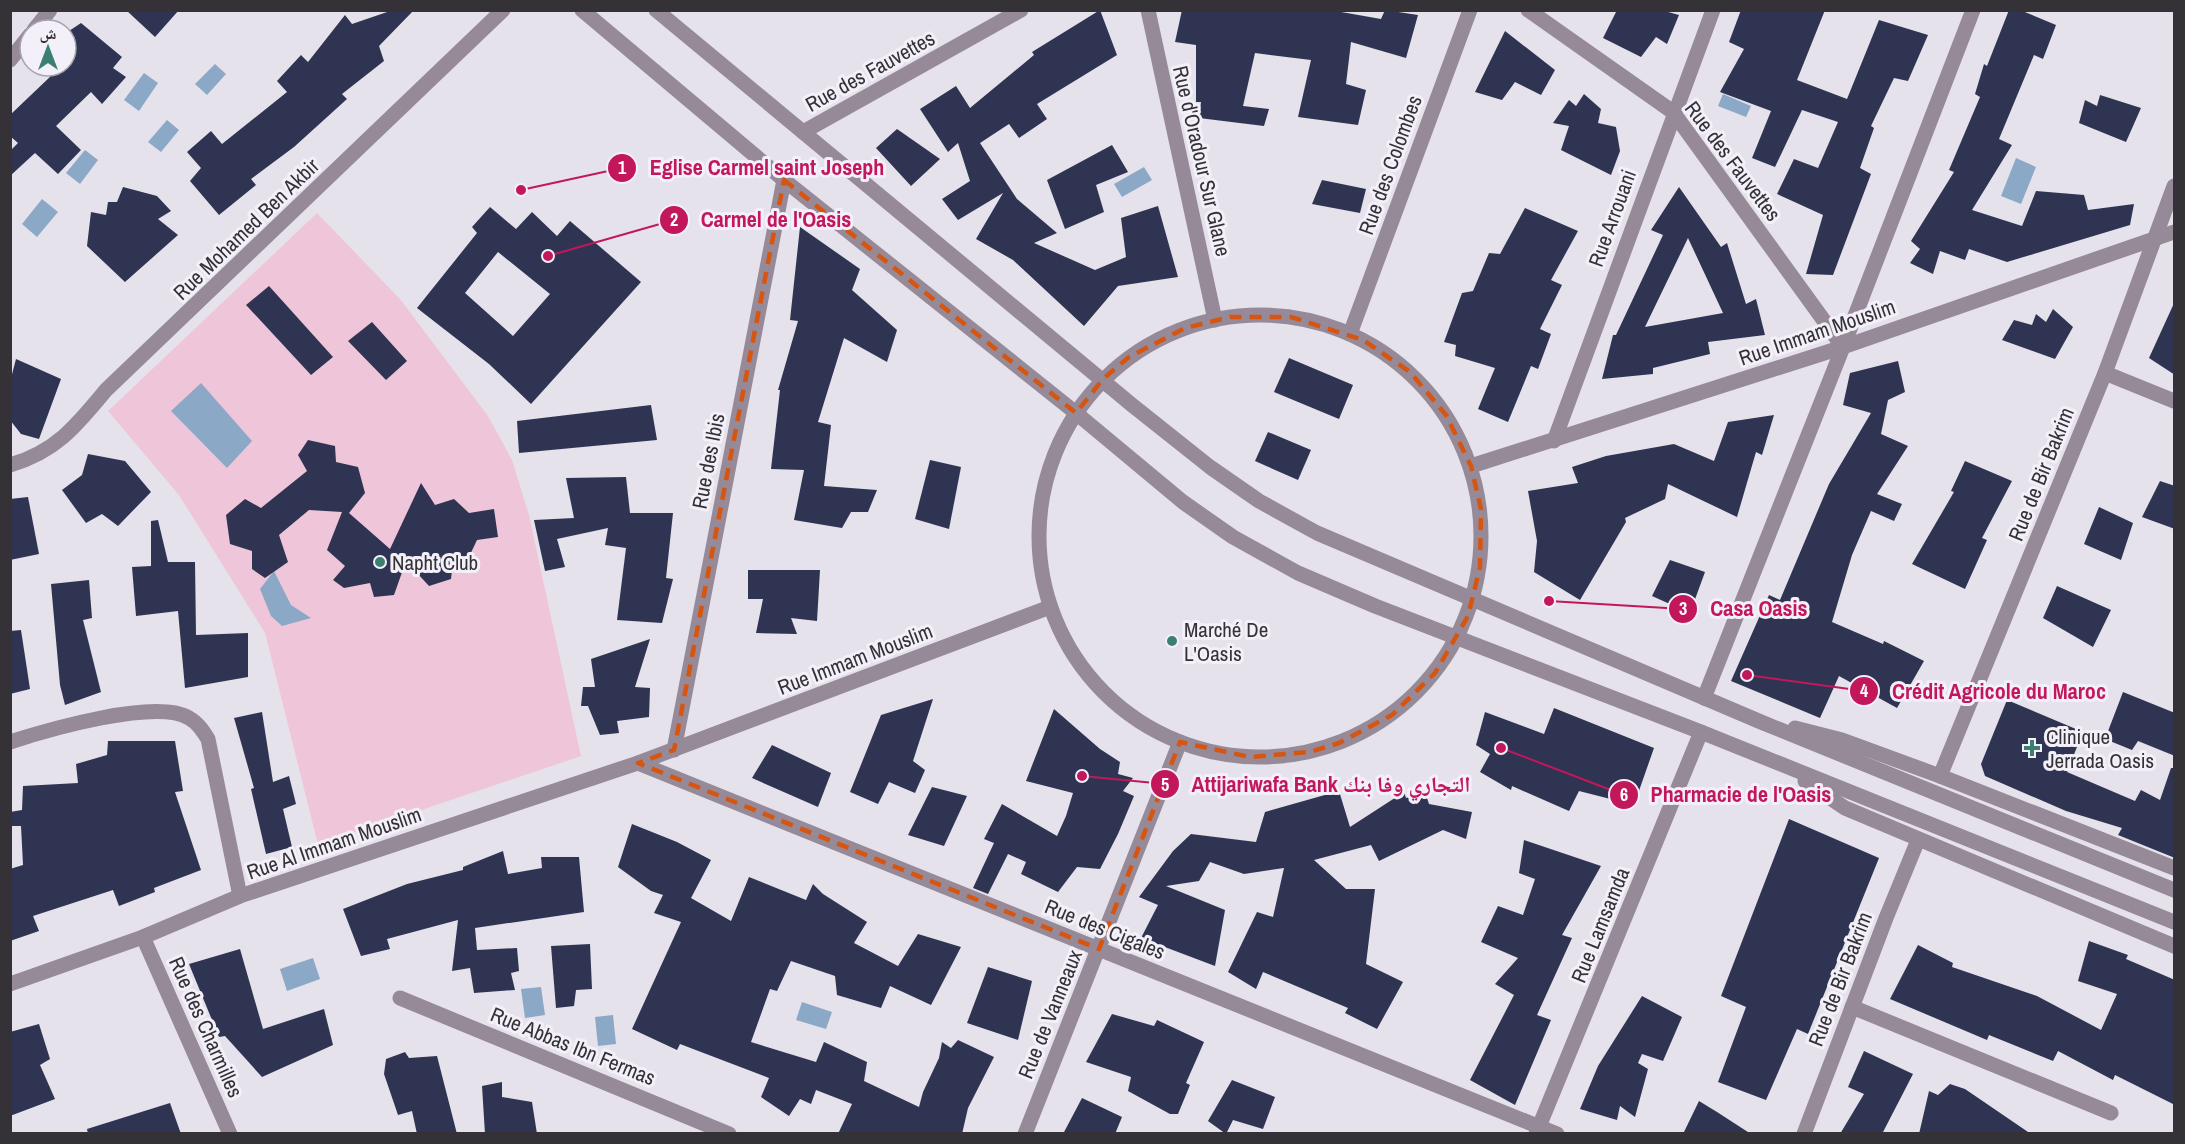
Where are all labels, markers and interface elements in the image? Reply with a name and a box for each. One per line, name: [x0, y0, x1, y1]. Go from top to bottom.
north arrow: [18, 18, 78, 78]
text: ش: [40, 22, 57, 44]
street label: Rue des Fauvettes: [800, 23, 940, 119]
street label: Rue d'Oradour Sur Glane: [1166, 63, 1238, 259]
street label: Rue des Colombes: [1351, 91, 1429, 239]
street label: Rue des Fauvettes: [1678, 95, 1788, 227]
callout: Eglise Carmel saint Joseph: [607, 148, 896, 188]
street label: Rue Mohamed Ben Akbir: [167, 152, 325, 306]
text: Eglise Carmel saint Joseph: [650, 152, 884, 182]
text: 1: [618, 155, 627, 180]
street label: Rue Arrouani: [1581, 165, 1643, 271]
callout: Carmel de l'Oasis: [659, 200, 864, 240]
text: Carmel de l'Oasis: [701, 204, 851, 234]
text: 2: [670, 207, 678, 232]
street label: Rue Immam Mouslim: [1735, 292, 1899, 372]
street label: Rue de Bir Bakrim: [2001, 403, 2081, 545]
street label: Rue des Ibis: [685, 411, 731, 511]
place label: Napht Club: [392, 548, 478, 577]
marker: Napht Club: [373, 555, 387, 569]
callout: Casa Oasis: [1668, 589, 1819, 629]
text: Casa Oasis: [1710, 593, 1808, 623]
text: 3: [1679, 596, 1687, 621]
place label: Marché De L'Oasis: [1184, 615, 1268, 668]
street label: Rue Immam Mouslim: [773, 616, 937, 702]
marker: Marché De L'Oasis: [1165, 634, 1179, 648]
callout: Crédit Agricole du Maroc: [1849, 671, 2118, 711]
text: Crédit Agricole du Maroc: [1892, 676, 2106, 706]
text: 4: [1860, 678, 1869, 703]
place label: Clinique Jerrada Oasis: [2046, 722, 2154, 775]
marker: Clinique Jerrada Oasis: [2023, 739, 2041, 757]
callout: Attijariwafa Bank التجاري وفا بنك: [1150, 764, 1483, 804]
text: Attijariwafa Bank التجاري وفا بنك: [1192, 769, 1470, 801]
text: 5: [1161, 772, 1169, 797]
callout: Pharmacie de l'Oasis: [1609, 775, 1844, 815]
text: Pharmacie de l'Oasis: [1651, 779, 1831, 809]
text: 6: [1620, 782, 1628, 807]
street label: Rue Al Immam Mouslim: [243, 800, 425, 886]
street label: Rue Lamsamda: [1564, 863, 1636, 987]
street label: Rue des Cigales: [1041, 892, 1169, 966]
street label: Rue de Bir Bakrim: [1801, 908, 1879, 1050]
street label: Rue de Vanneaux: [1011, 945, 1089, 1083]
street label: Rue des Charmilles: [162, 952, 250, 1102]
street label: Rue Abbas Ibn Fermas: [486, 1000, 660, 1092]

